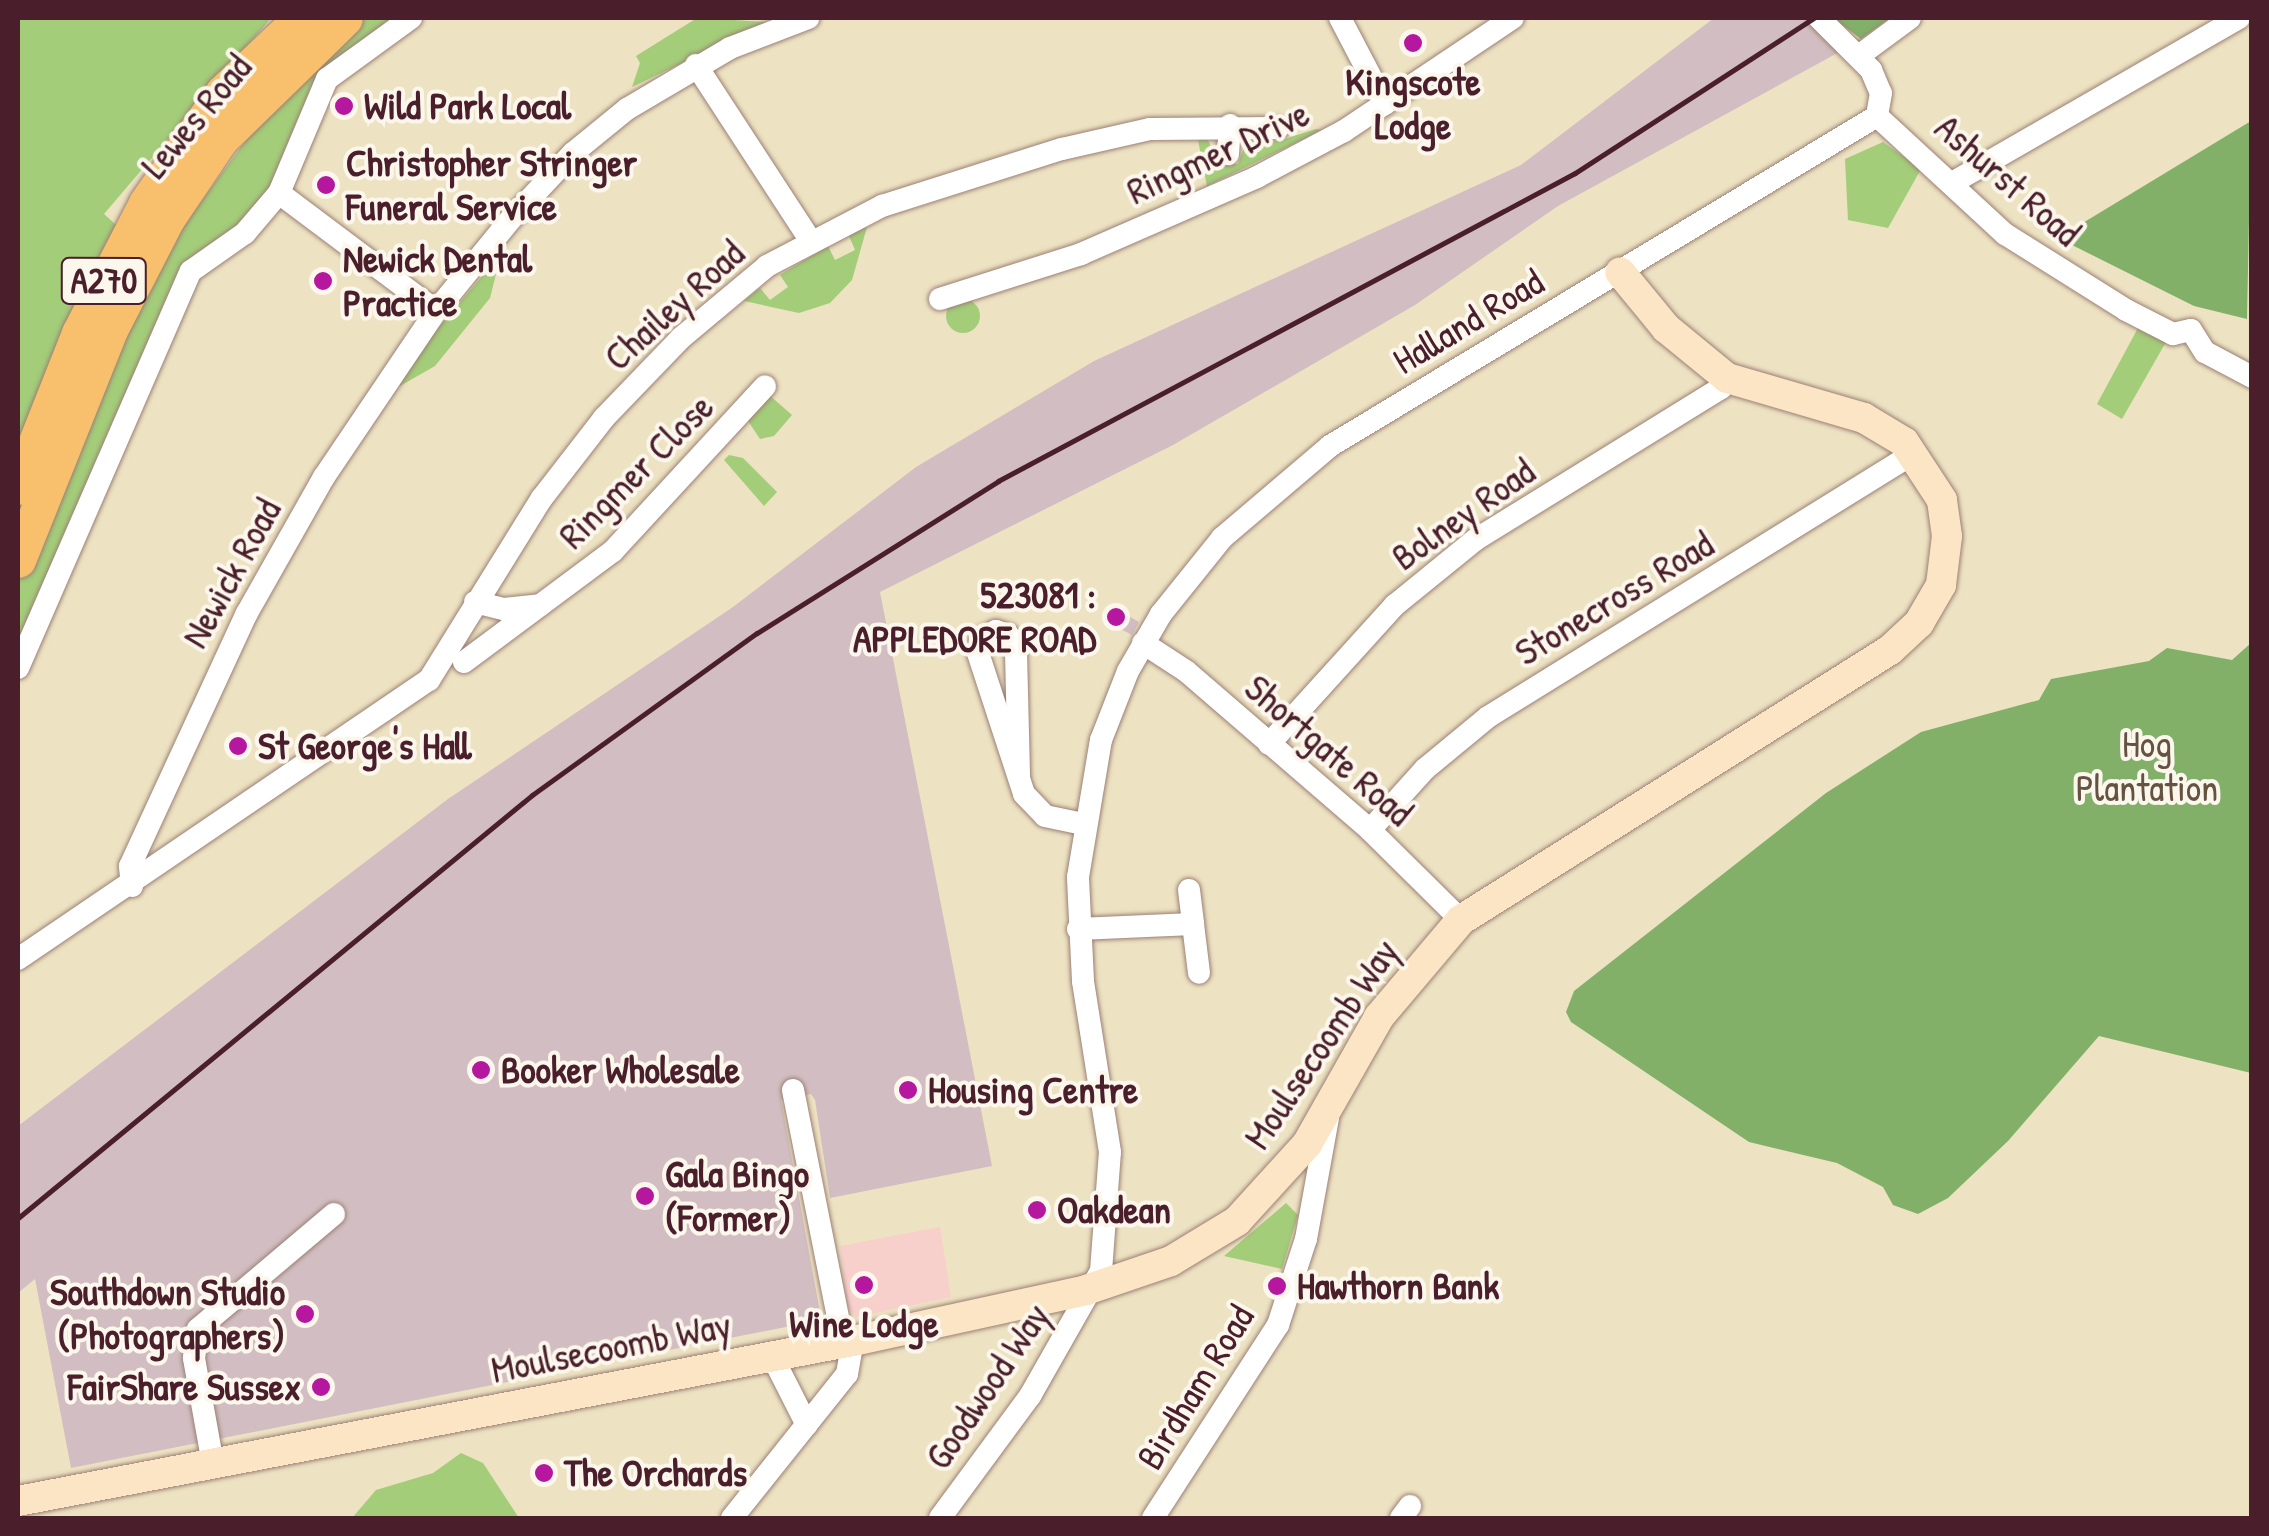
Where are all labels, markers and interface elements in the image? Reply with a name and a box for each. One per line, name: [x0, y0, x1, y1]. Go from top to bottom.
marker: Kingscote Lodge: [1402, 32, 1424, 54]
street label: Lewes Road: [131, 45, 261, 187]
place label: Kingscote Lodge: [1345, 59, 1481, 148]
place label: Wild Park Local: [364, 83, 571, 129]
street label: Ringmer Drive: [1120, 90, 1316, 214]
marker: Wild Park Local: [333, 95, 355, 117]
street label: Ashurst Road: [1926, 105, 2090, 255]
place label: Christopher Stringer Funeral Service: [346, 140, 637, 230]
marker: Christopher Stringer Funeral Service: [315, 174, 337, 196]
street label: Chailey Road: [595, 230, 753, 380]
place label: Newick Dental Practice: [343, 236, 532, 326]
road number: A270: [59, 251, 149, 311]
street label: Halland Road: [1385, 258, 1551, 384]
marker: Newick Dental Practice: [312, 270, 334, 292]
street label: Ringmer Close: [549, 384, 723, 558]
street label: Bolney Road: [1383, 448, 1543, 580]
street label: Newick Road: [172, 491, 290, 655]
street label: Stonecross Road: [1507, 521, 1721, 675]
place label: 523081 : APPLEDORE ROAD: [853, 572, 1096, 662]
marker: 523081 : APPLEDORE ROAD: [1105, 606, 1127, 628]
street label: Shortgate Road: [1236, 665, 1422, 835]
park label: Hog Plantation: [2076, 721, 2218, 811]
place label: St George's Hall: [258, 723, 471, 769]
marker: St George's Hall: [227, 735, 249, 757]
street label: Moulsecoomb Way: [1234, 931, 1408, 1157]
place label: Booker Wholesale: [501, 1047, 740, 1093]
marker: Booker Wholesale: [470, 1059, 492, 1081]
place label: Housing Centre: [928, 1067, 1138, 1113]
marker: Housing Centre: [897, 1079, 919, 1101]
place label: Gala Bingo (Former): [665, 1151, 809, 1240]
marker: Gala Bingo (Former): [634, 1185, 656, 1207]
place label: Oakdean: [1057, 1187, 1171, 1233]
marker: Oakdean: [1026, 1199, 1048, 1221]
place label: Hawthorn Bank: [1297, 1263, 1499, 1309]
place label: Southdown Studio (Photographers): [50, 1269, 285, 1358]
marker: Wine Lodge: [853, 1274, 875, 1296]
marker: Hawthorn Bank: [1266, 1275, 1288, 1297]
street label: Goodwood Way: [915, 1295, 1059, 1477]
street label: Birdham Road: [1127, 1296, 1263, 1478]
street label: Moulsecoomb Way: [487, 1301, 735, 1393]
place label: Wine Lodge: [789, 1301, 939, 1347]
marker: Southdown Studio (Photographers): [294, 1303, 316, 1325]
place label: FairShare Sussex: [68, 1364, 301, 1410]
marker: FairShare Sussex: [310, 1376, 332, 1398]
place label: The Orchards: [564, 1450, 747, 1496]
marker: The Orchards: [533, 1462, 555, 1484]

